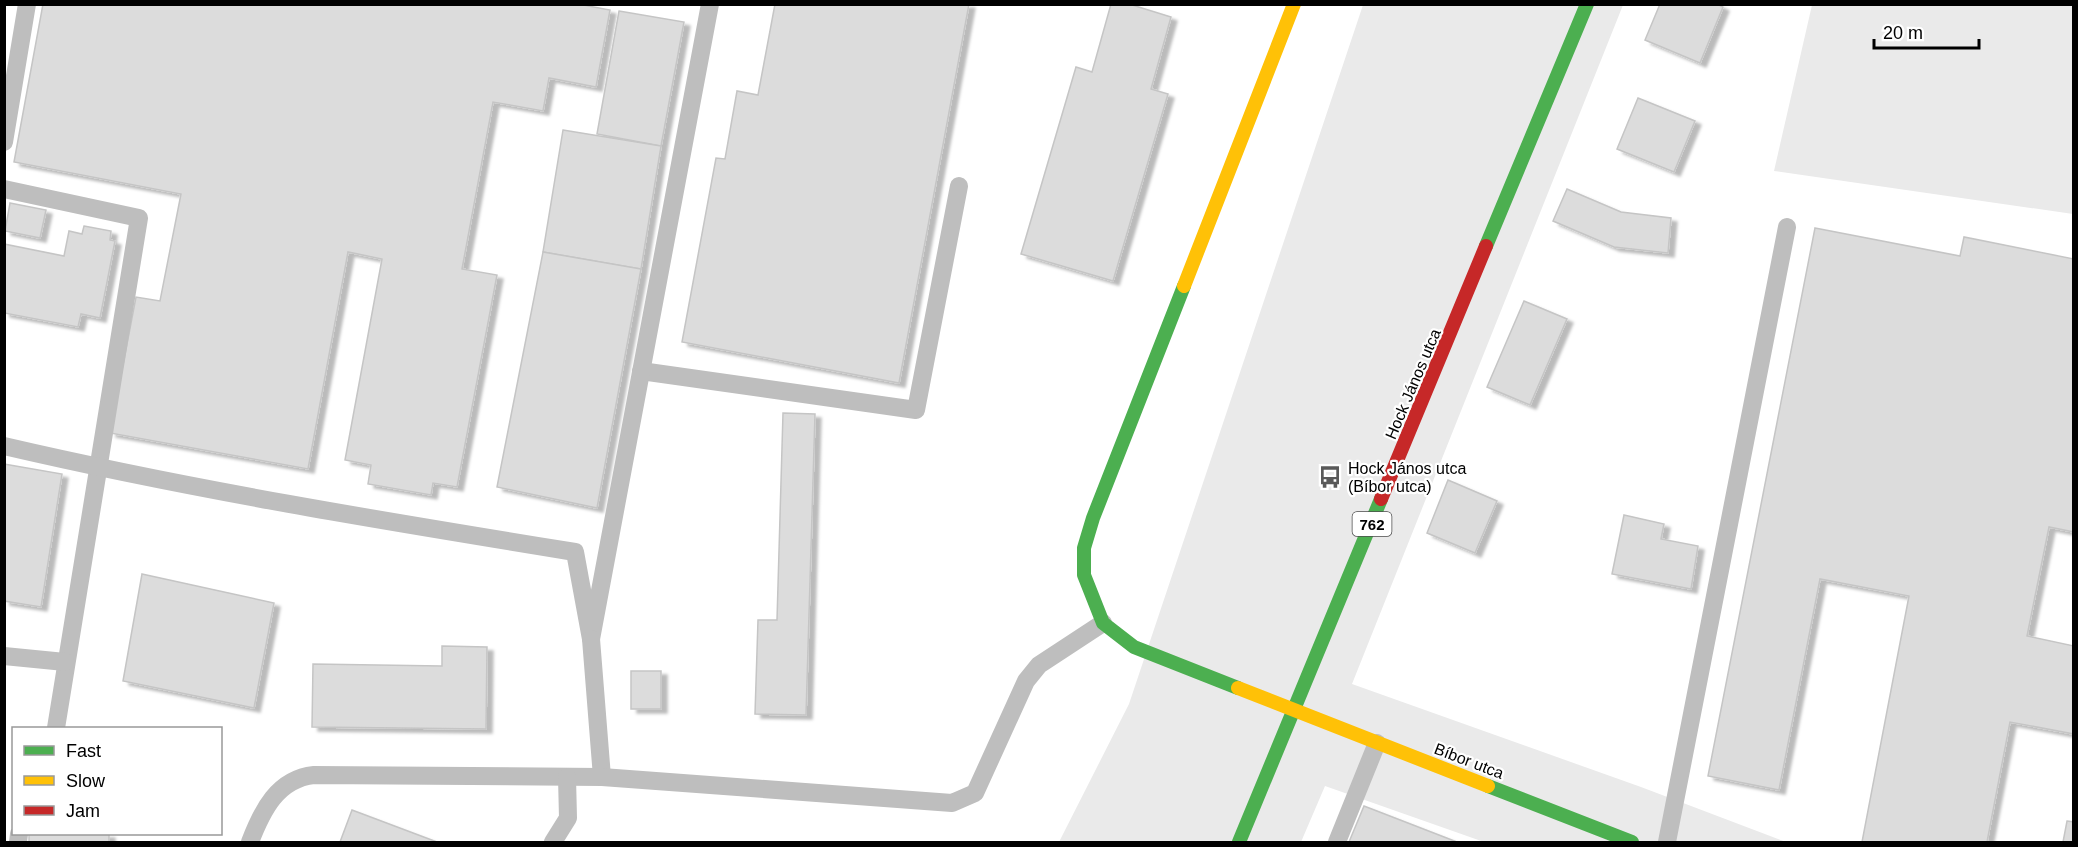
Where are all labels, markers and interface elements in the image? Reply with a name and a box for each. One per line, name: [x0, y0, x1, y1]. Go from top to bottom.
scale bar: [1874, 12, 1979, 50]
text: 20 m: [1883, 23, 1923, 43]
street label: Hock János utca: [1382, 326, 1444, 442]
place label: Hock János utca (Bíbor utca): [1348, 460, 1466, 495]
bus stop icon: Hock János utca (Bíbor utca): [1317, 464, 1343, 490]
road number: 762: [1352, 512, 1392, 536]
legend: [12, 727, 222, 835]
street label: Bíbor utca: [1432, 740, 1506, 782]
text: Fast: [66, 741, 101, 761]
text: Slow: [66, 771, 106, 791]
text: Jam: [66, 801, 100, 821]

